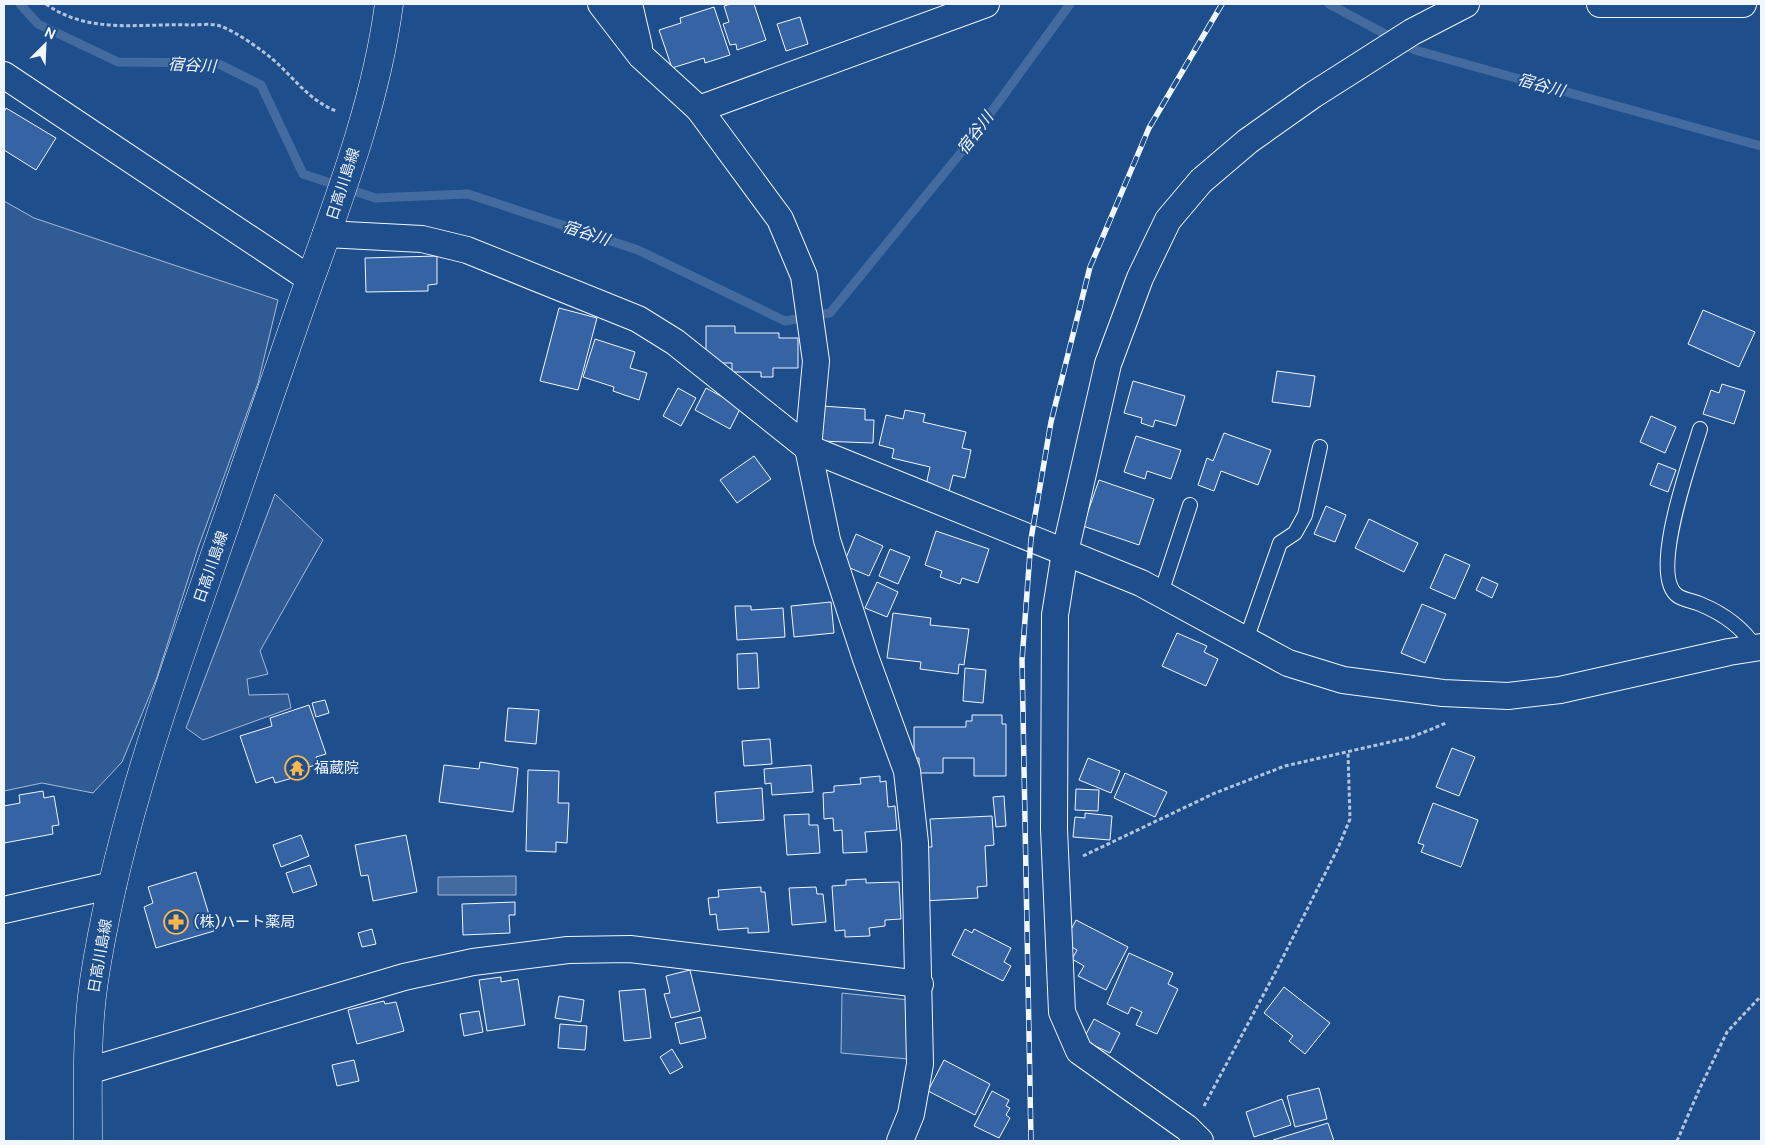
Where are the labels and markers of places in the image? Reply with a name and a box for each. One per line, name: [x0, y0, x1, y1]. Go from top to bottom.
temple icon: 福蔵院: [284, 755, 310, 781]
place label: 福蔵院: [314, 758, 359, 778]
pharmacy icon: (株)ハート薬局: [163, 909, 189, 935]
place label: (株)ハート薬局: [194, 912, 295, 932]

